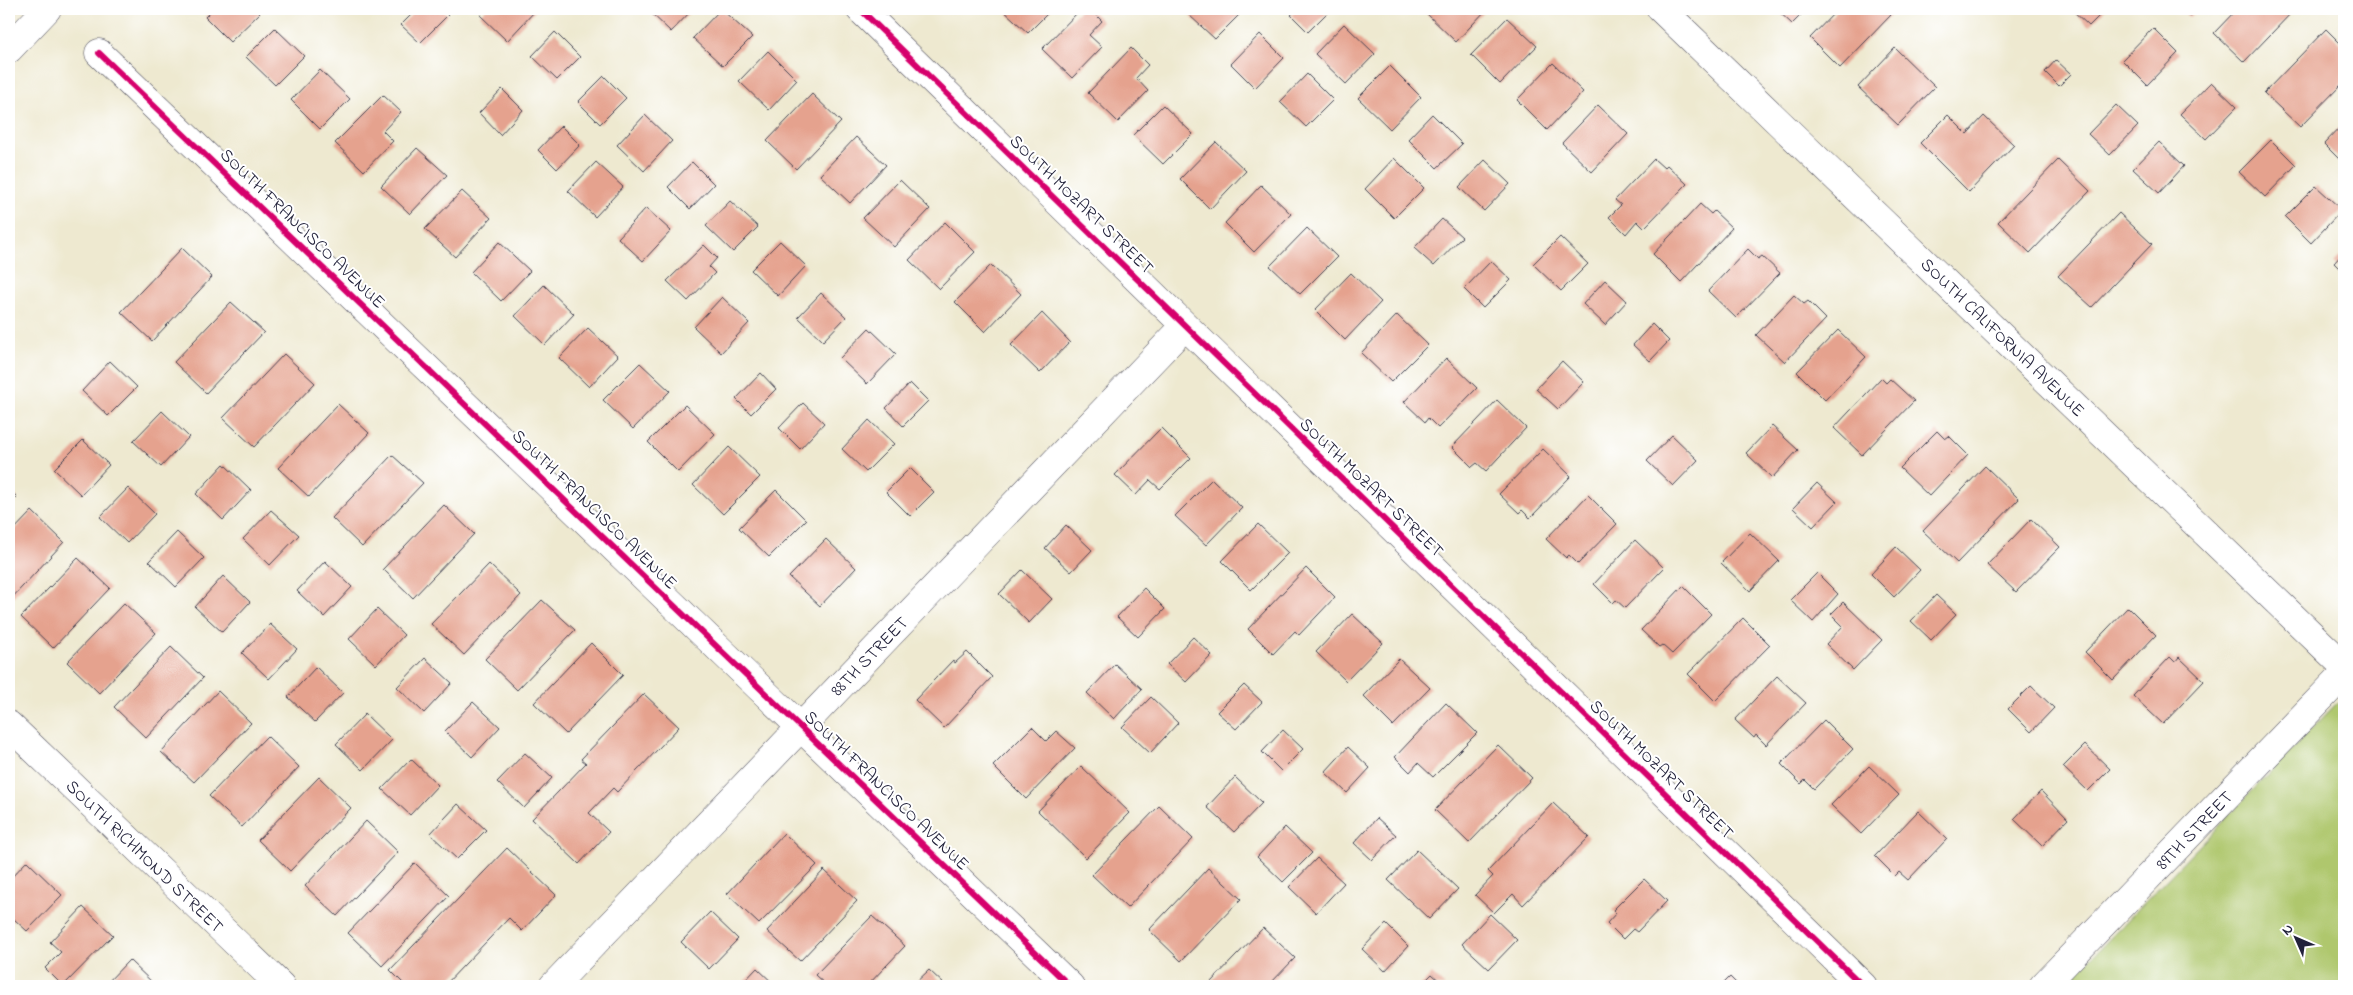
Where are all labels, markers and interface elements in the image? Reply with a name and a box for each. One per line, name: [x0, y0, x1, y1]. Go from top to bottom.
street label: SOUTH MOZART STREET: [1003, 129, 1159, 281]
street label: SOUTH FRANCISCO AVENUE: [213, 143, 390, 316]
street label: SOUTH CALIFORNIA AVENUE: [1914, 253, 2090, 424]
street label: SOUTH MOZART STREET: [1293, 412, 1449, 564]
street label: SOUTH FRANCISCO AVENUE: [505, 424, 682, 597]
street label: 88TH STREET: [825, 611, 915, 703]
street label: SOUTH MOZART STREET: [1583, 694, 1739, 846]
street label: SOUTH FRANCISCO AVENUE: [797, 705, 974, 878]
street label: SOUTH RICHMOND STREET: [59, 775, 229, 940]
street label: 89TH STREET: [2151, 786, 2240, 877]
north arrow: [2270, 912, 2320, 962]
text: N: [2277, 919, 2299, 941]

